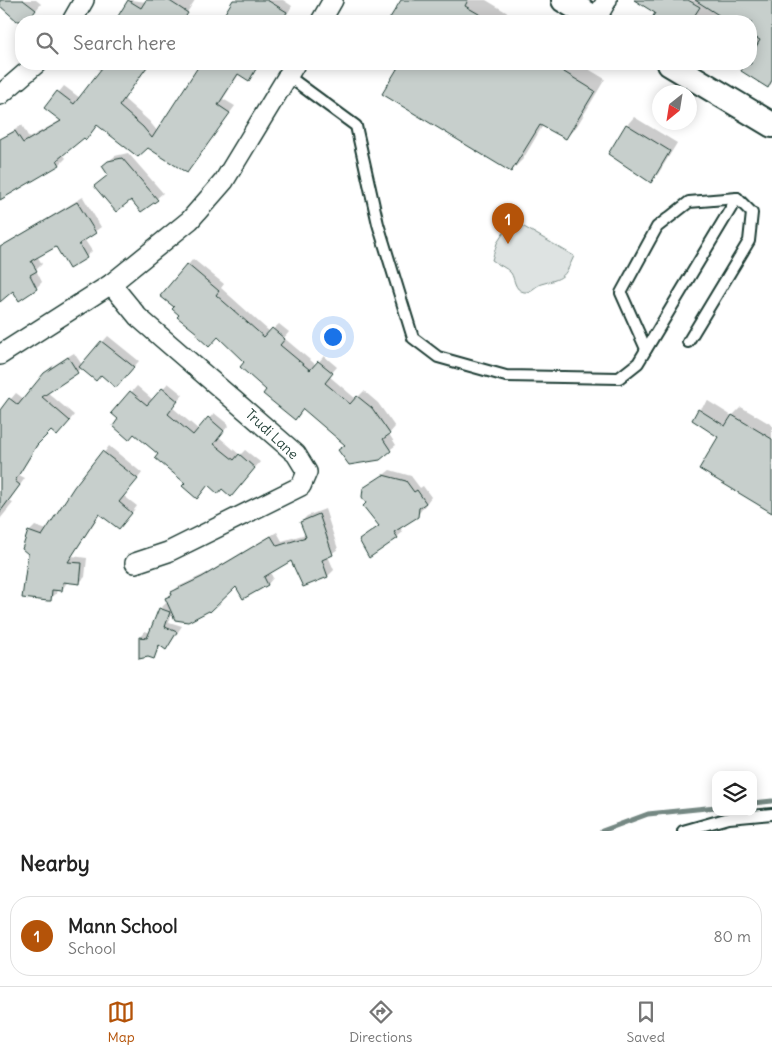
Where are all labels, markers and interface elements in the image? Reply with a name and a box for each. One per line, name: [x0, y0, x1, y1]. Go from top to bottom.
search box: [15, 15, 757, 70]
icon: search: [33, 29, 61, 57]
text: Search here: [73, 31, 176, 55]
north arrow: [652, 85, 697, 130]
pin: 1: [492, 203, 524, 244]
your location: [320, 324, 346, 350]
street label: Trudi Lane: [242, 405, 302, 463]
map controls: [712, 771, 757, 816]
button: layers: [712, 771, 757, 816]
text: Nearby: [20, 850, 90, 877]
text: Mann School: [68, 914, 177, 938]
text: 1: [34, 926, 40, 946]
text: 80 m: [713, 926, 751, 946]
text: School: [68, 938, 116, 958]
tab: Map: [107, 998, 135, 1046]
tab: Directions: [349, 998, 412, 1046]
tab: Saved: [627, 998, 665, 1046]

